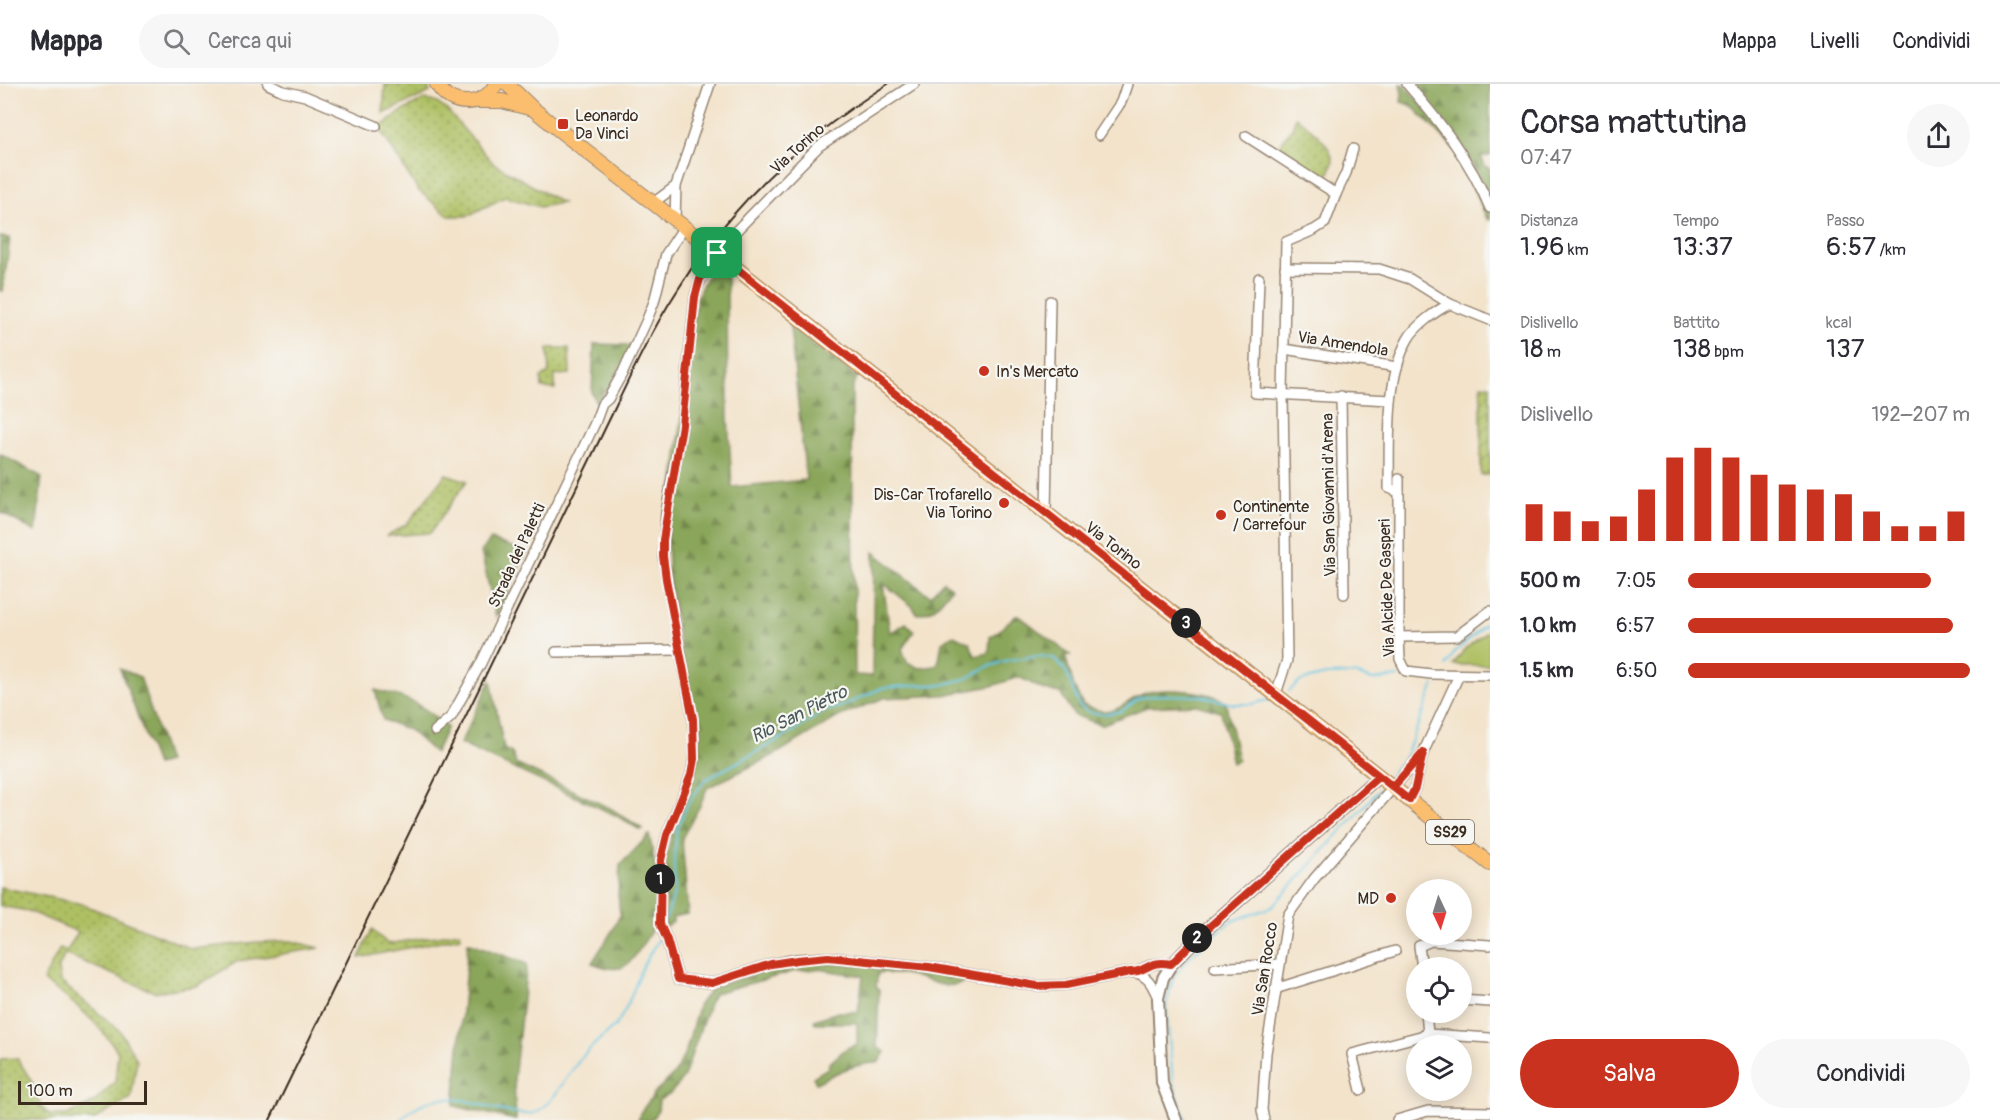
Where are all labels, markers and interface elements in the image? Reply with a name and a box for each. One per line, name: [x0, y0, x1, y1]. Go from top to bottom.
search box: [139, 14, 559, 68]
text: Mappa: [30, 24, 103, 59]
icon: search: [160, 25, 193, 58]
text: Cerca qui: [208, 27, 291, 55]
text: Mappa: [1722, 28, 1776, 55]
text: Livelli: [1809, 28, 1859, 55]
text: Condividi: [1892, 28, 1970, 55]
text: Corsa mattutina: [1520, 102, 1747, 143]
button: share: [1907, 104, 1970, 167]
place label: Leonardo Da Vinci: [575, 106, 639, 144]
marker: Leonardo Da Vinci: [556, 117, 570, 131]
street label: Via Torino: [766, 119, 829, 178]
text: 07:47: [1520, 145, 1572, 170]
text: Distanza: [1520, 211, 1578, 231]
text: Tempo: [1673, 211, 1719, 231]
text: Passo: [1826, 211, 1865, 231]
pin: [691, 227, 742, 278]
text: 1.96: [1520, 231, 1564, 263]
text: 13:37: [1673, 231, 1733, 263]
text: 6:57: [1826, 231, 1876, 263]
icon: arrive: [700, 236, 733, 269]
text: km: [1564, 240, 1589, 260]
text: /km: [1876, 240, 1906, 260]
text: Dislivello: [1520, 313, 1578, 333]
text: Battito: [1673, 313, 1720, 333]
text: kcal: [1826, 313, 1852, 333]
street label: Via Amendola: [1296, 327, 1390, 361]
text: 18: [1520, 333, 1543, 365]
text: 138: [1673, 333, 1711, 365]
text: 137: [1826, 333, 1864, 365]
text: m: [1543, 342, 1561, 362]
text: bpm: [1711, 342, 1744, 362]
place label: In's Mercato: [996, 362, 1079, 382]
marker: In's Mercato: [977, 364, 991, 378]
text: Dislivello: [1520, 402, 1593, 427]
text: 192–207 m: [1871, 402, 1970, 427]
street label: Via San Giovanni d'Arena: [1318, 413, 1340, 577]
place label: Dis-Car Trofarello Via Torino: [873, 485, 992, 523]
marker: Dis-Car Trofarello Via Torino: [997, 496, 1011, 510]
place label: Continente / Carrefour: [1233, 497, 1309, 535]
street label: Strada dei Paletti: [484, 500, 550, 611]
marker: Continente / Carrefour: [1214, 508, 1228, 522]
street label: Via Torino: [1081, 517, 1146, 574]
street label: Via Alcide De Gasperi: [1375, 518, 1399, 658]
text: 500 m: [1520, 568, 1580, 593]
text: 7:05: [1616, 568, 1656, 593]
pin: 3: [1171, 608, 1201, 638]
text: 3: [1182, 613, 1190, 633]
text: 1.0 km: [1520, 613, 1576, 638]
text: 6:57: [1616, 613, 1654, 638]
text: 1.5 km: [1520, 658, 1573, 683]
text: 6:50: [1616, 658, 1657, 683]
water label: Rio San Pietro: [747, 680, 852, 748]
road number: SS29: [1426, 820, 1474, 844]
pin: 1: [645, 864, 675, 894]
text: 1: [657, 869, 663, 889]
north arrow: [1406, 879, 1472, 945]
map controls: [1406, 879, 1472, 1101]
place label: MD: [1357, 889, 1379, 909]
marker: MD: [1384, 891, 1398, 905]
street label: Via San Rocco: [1248, 920, 1282, 1018]
pin: 2: [1182, 923, 1212, 953]
text: 2: [1193, 928, 1201, 948]
button: locate: [1406, 957, 1472, 1023]
button: layers: [1406, 1035, 1472, 1101]
button: Salva: [1520, 1039, 1739, 1108]
button: Condividi: [1751, 1039, 1970, 1108]
scale bar: [18, 1078, 147, 1106]
text: 100 m: [27, 1081, 73, 1101]

